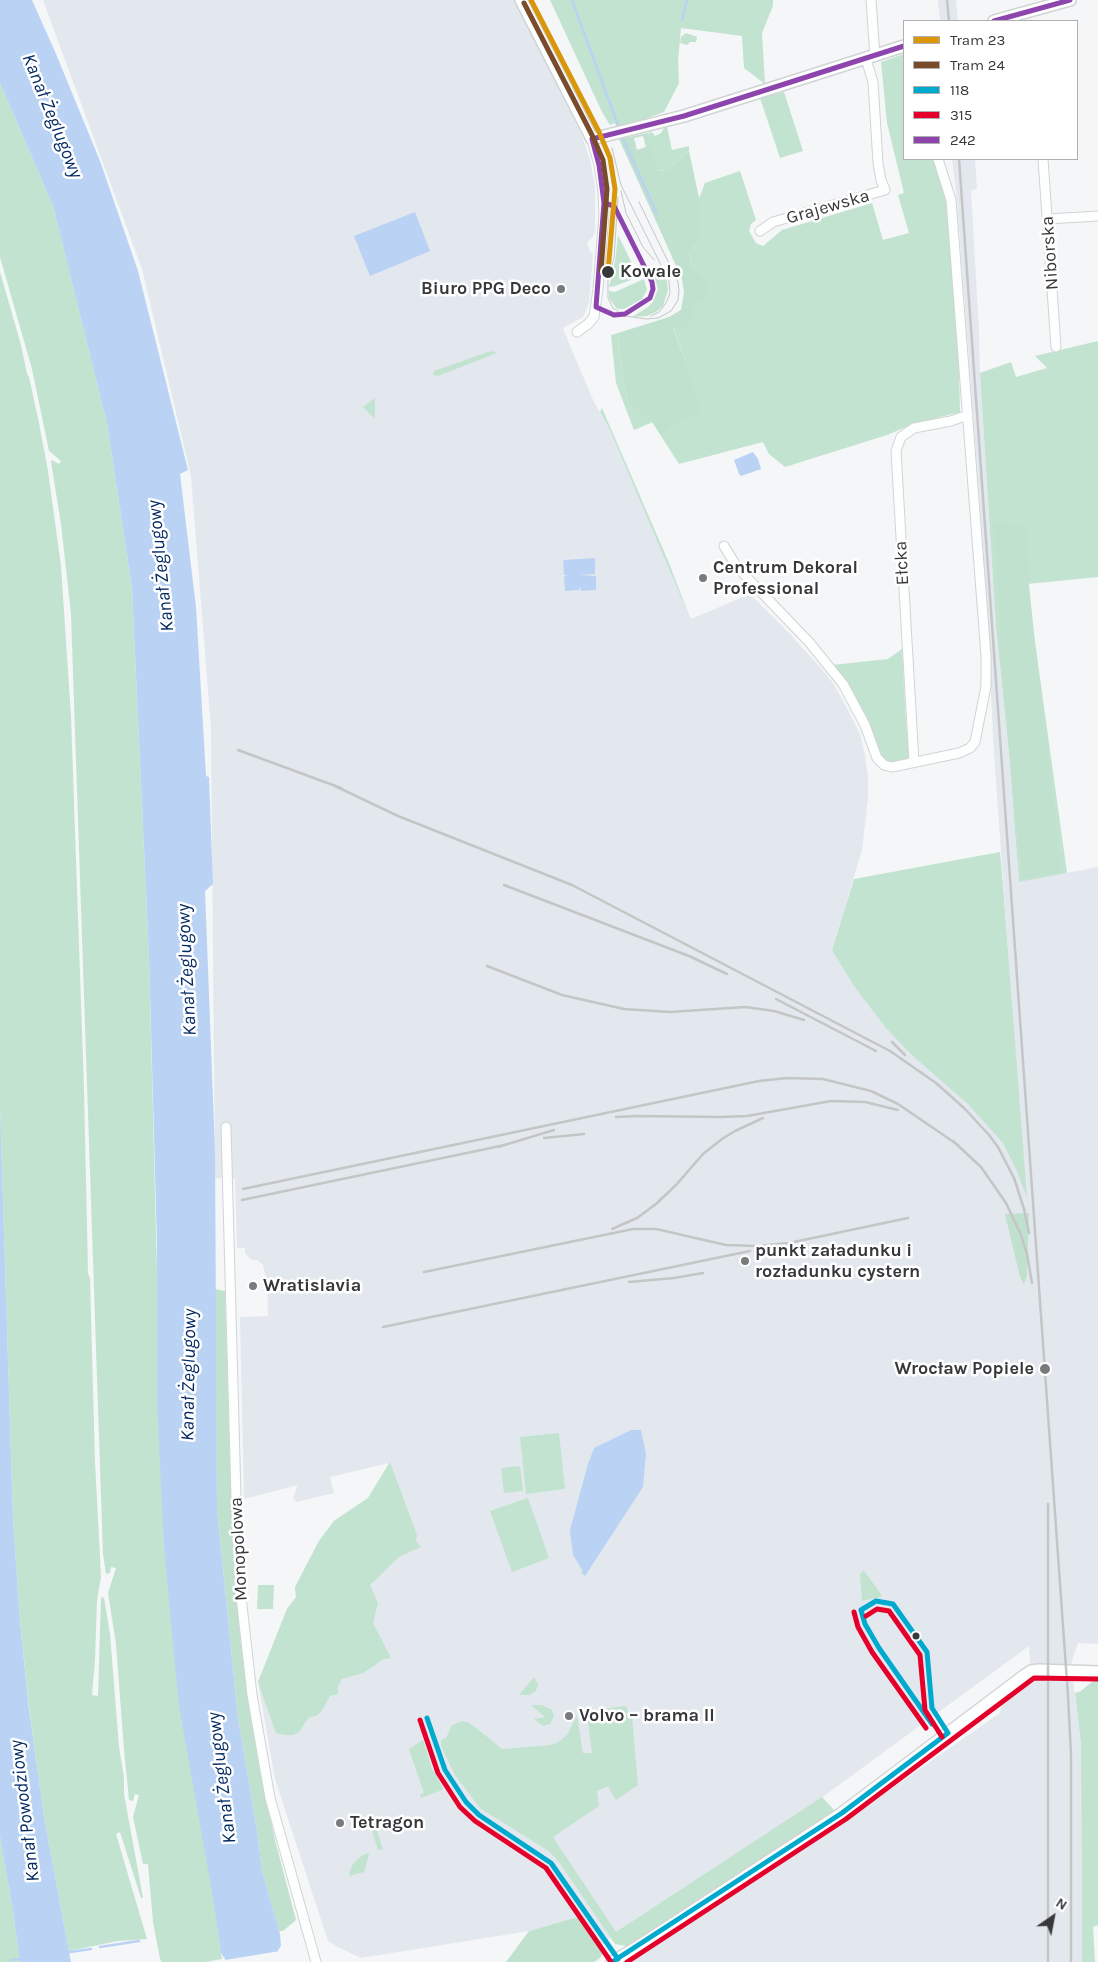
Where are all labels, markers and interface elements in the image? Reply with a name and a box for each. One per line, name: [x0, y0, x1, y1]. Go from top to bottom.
legend: [903, 20, 1078, 160]
text: Tram 23: [950, 31, 1005, 49]
water label: Kanał Żeglugowy: [17, 50, 87, 182]
text: Tram 24: [950, 56, 1005, 74]
text: 118: [950, 81, 969, 99]
text: 315: [950, 106, 972, 124]
text: 242: [950, 131, 976, 149]
street label: Grajewska: [784, 185, 872, 229]
street label: Niborska: [1037, 215, 1063, 291]
place label: Kowale: [620, 261, 681, 283]
marker: Kowale: [600, 264, 616, 280]
place label: Biuro PPG Deco: [421, 278, 551, 300]
marker: Biuro PPG Deco: [555, 283, 567, 295]
water label: Kanał Żeglugowy: [143, 499, 179, 633]
street label: Ełcka: [890, 540, 914, 586]
place label: Centrum Dekoral Professional: [713, 557, 858, 600]
marker: Centrum Dekoral Professional: [697, 572, 709, 584]
water label: Kanał Żeglugowy: [172, 903, 202, 1037]
place label: punkt załadunku i rozładunku cystern: [755, 1240, 920, 1282]
marker: punkt załadunku i rozładunku cystern: [739, 1255, 751, 1267]
place label: Wratislavia: [263, 1275, 361, 1297]
marker: Wratislavia: [247, 1280, 259, 1292]
water label: Kanał Żeglugowy: [176, 1309, 202, 1441]
place label: Wrocław Popiele: [895, 1358, 1034, 1380]
marker: Wrocław Popiele: [1038, 1362, 1052, 1376]
street label: Monopolowa: [225, 1497, 253, 1601]
unlabelled marker: [911, 1631, 921, 1641]
place label: Volvo – brama II: [579, 1705, 715, 1727]
marker: Volvo – brama II: [563, 1710, 575, 1722]
water label: Kanał Żeglugowy: [203, 1711, 241, 1845]
water label: Kanał Powodziowy: [5, 1739, 45, 1883]
place label: Tetragon: [350, 1812, 424, 1834]
marker: Tetragon: [334, 1817, 346, 1829]
north arrow: [1028, 1892, 1078, 1942]
text: N: [1053, 1894, 1070, 1914]

